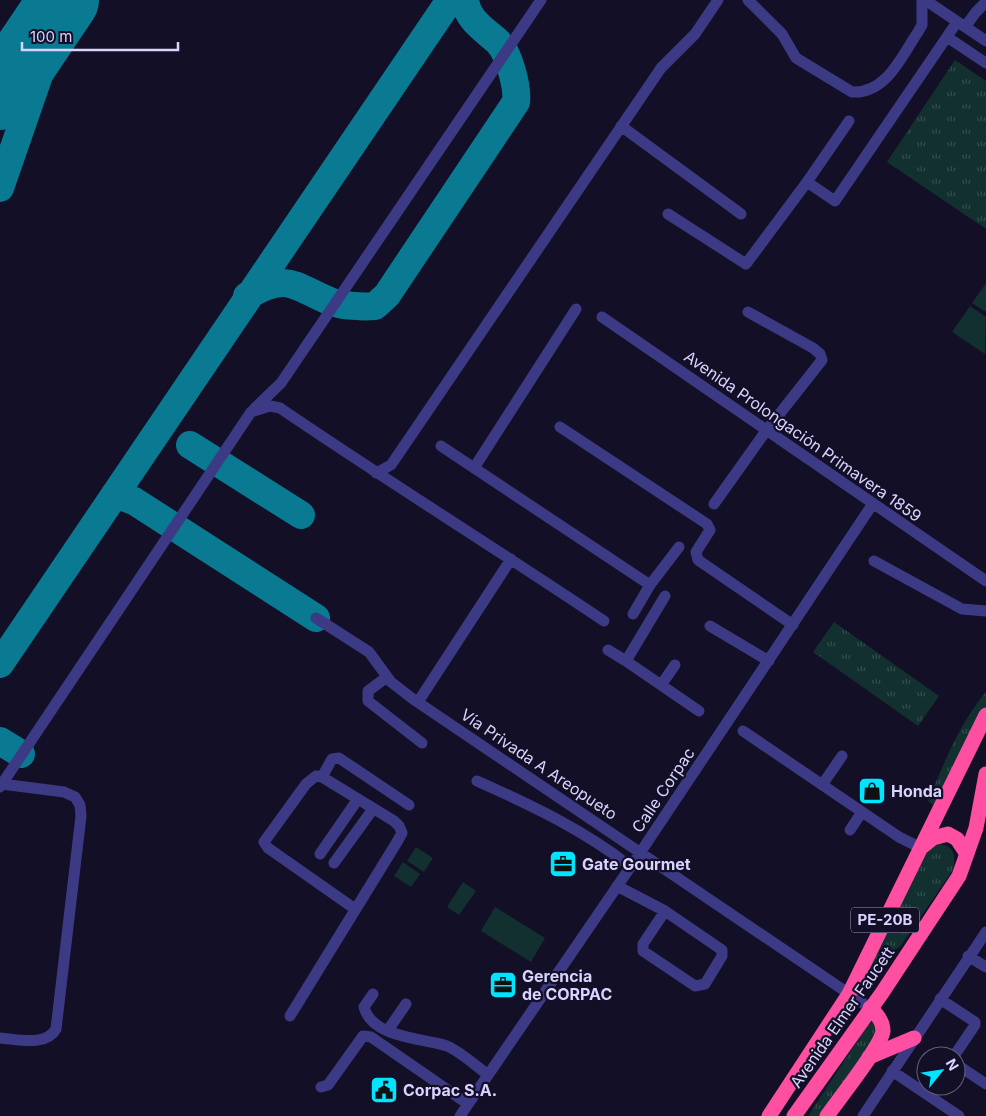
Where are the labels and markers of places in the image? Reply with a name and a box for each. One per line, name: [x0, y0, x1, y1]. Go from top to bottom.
shop icon: Honda: [857, 776, 887, 806]
place label: Honda: [891, 781, 942, 801]
office icon: Gate Gourmet: [548, 849, 578, 879]
place label: Gate Gourmet: [582, 854, 691, 874]
place label: Gerencia de CORPAC: [522, 966, 612, 1004]
office icon: Gerencia de CORPAC: [488, 970, 518, 1000]
public building icon: Corpac S.A.: [369, 1075, 399, 1105]
place label: Corpac S.A.: [403, 1080, 497, 1100]

